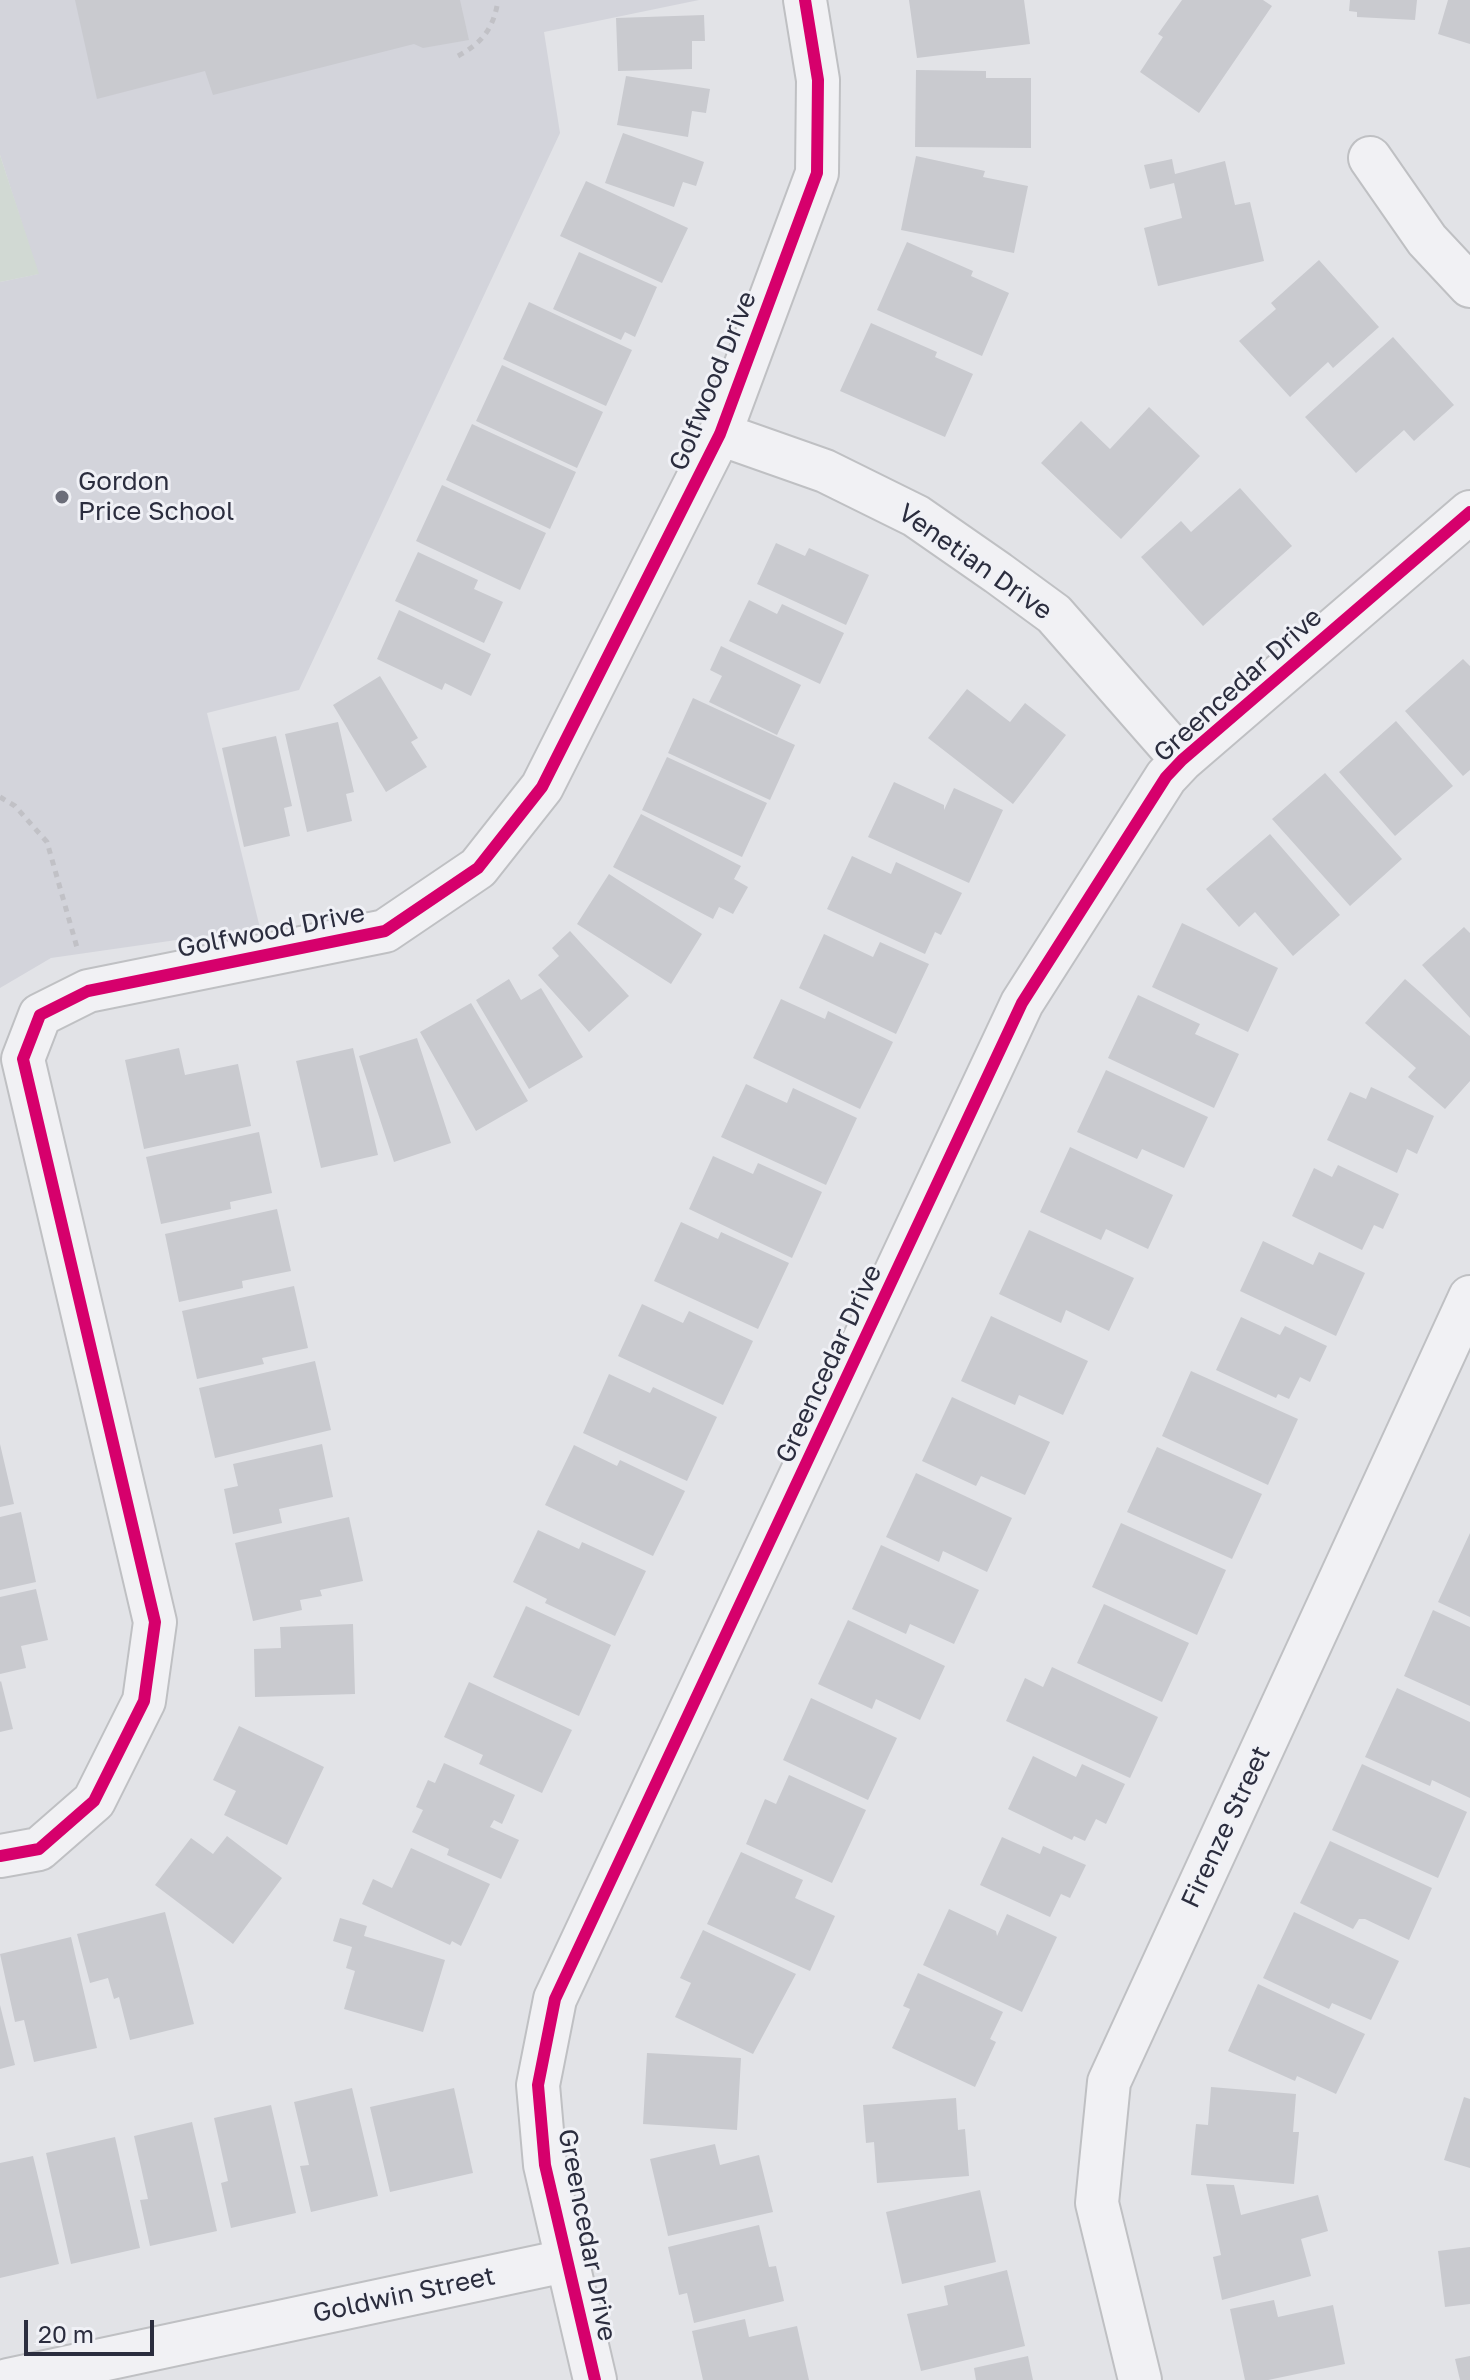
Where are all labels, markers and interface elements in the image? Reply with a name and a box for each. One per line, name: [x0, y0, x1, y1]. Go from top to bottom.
street label: Golfwood Drive: [663, 287, 763, 475]
place label: Gordon Price School: [78, 466, 234, 528]
marker: Gordon Price School: [53, 488, 71, 506]
street label: Venetian Drive: [892, 497, 1058, 627]
street label: Greencedar Drive: [1148, 601, 1328, 769]
street label: Golfwood Drive: [174, 897, 368, 965]
street label: Greencedar Drive: [769, 1260, 889, 1468]
street label: Firenze Street: [1175, 1741, 1277, 1913]
street label: Greencedar Drive: [551, 2126, 623, 2344]
street label: Goldwin Street: [310, 2260, 498, 2330]
scale bar: [28, 2304, 158, 2354]
text: 20 m: [38, 2319, 94, 2348]

